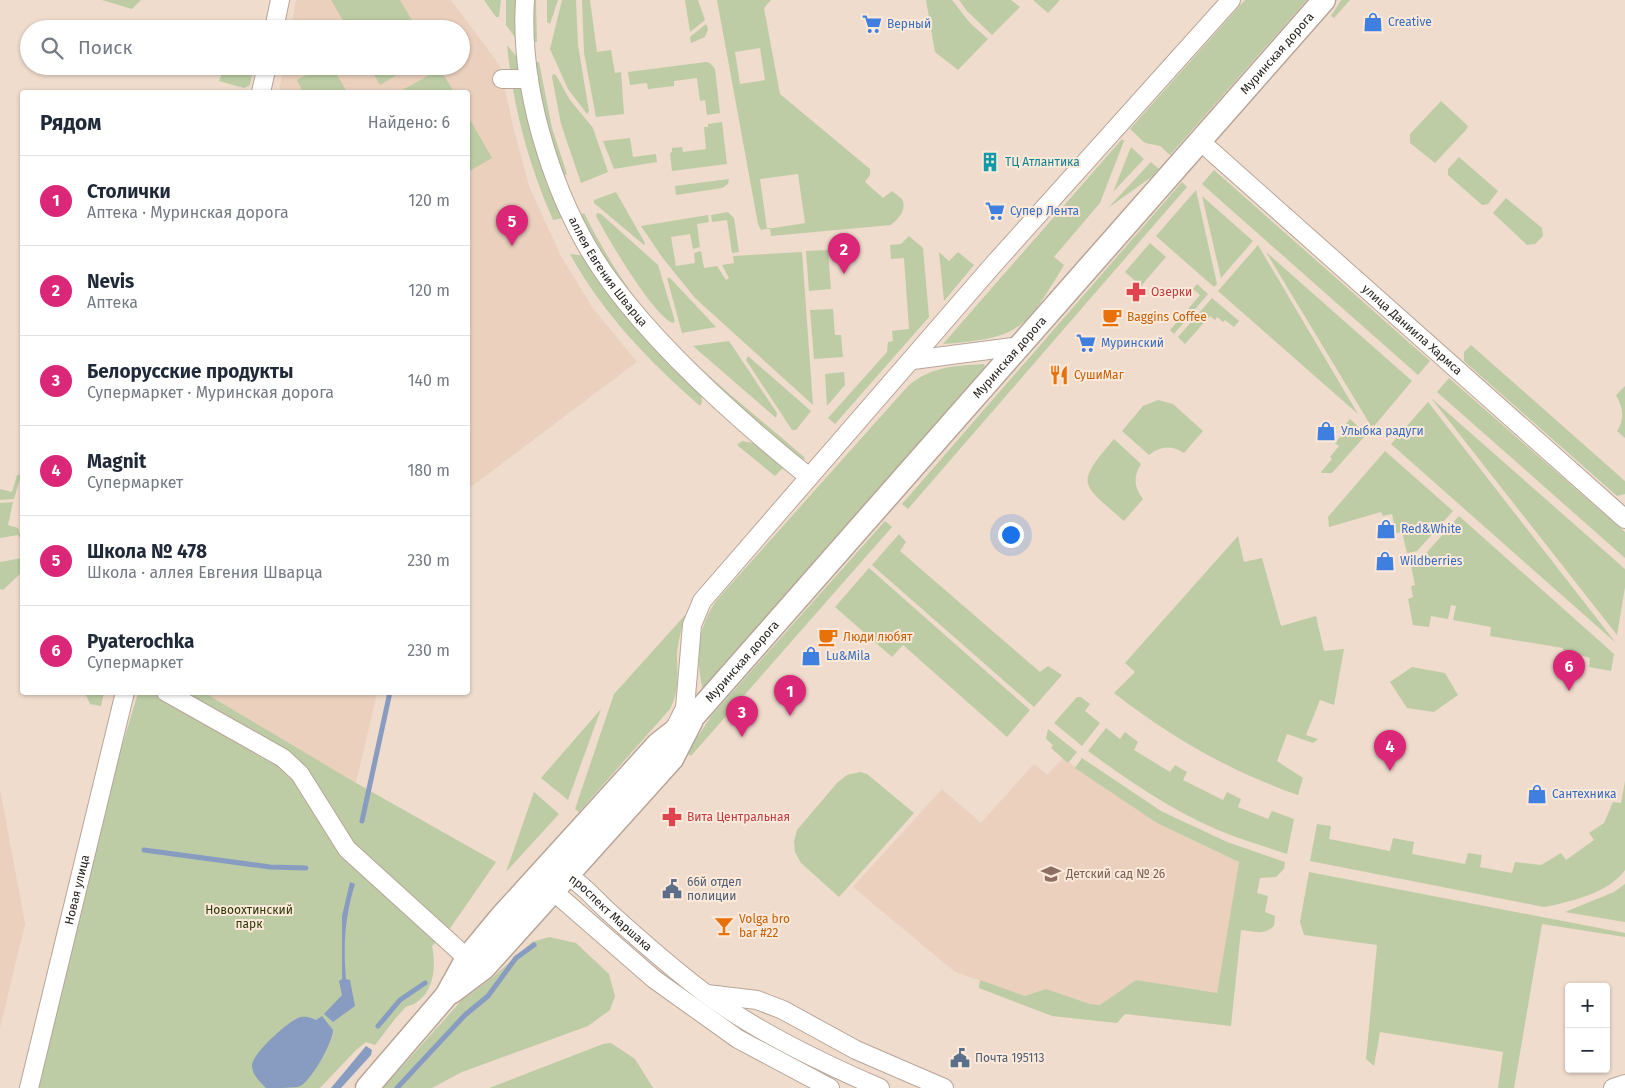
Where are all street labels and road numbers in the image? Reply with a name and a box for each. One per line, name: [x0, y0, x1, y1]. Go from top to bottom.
street label: Муринская дорога: [1238, 10, 1317, 97]
street label: аллея Евгения Шварца: [566, 214, 650, 329]
street label: улица Даниила Хармса: [1359, 282, 1465, 378]
street label: Муринская дорога: [970, 314, 1049, 401]
street label: Муринская дорога: [703, 618, 782, 705]
street label: Новая улица: [62, 853, 92, 926]
street label: проспект Маршака: [566, 872, 655, 954]

